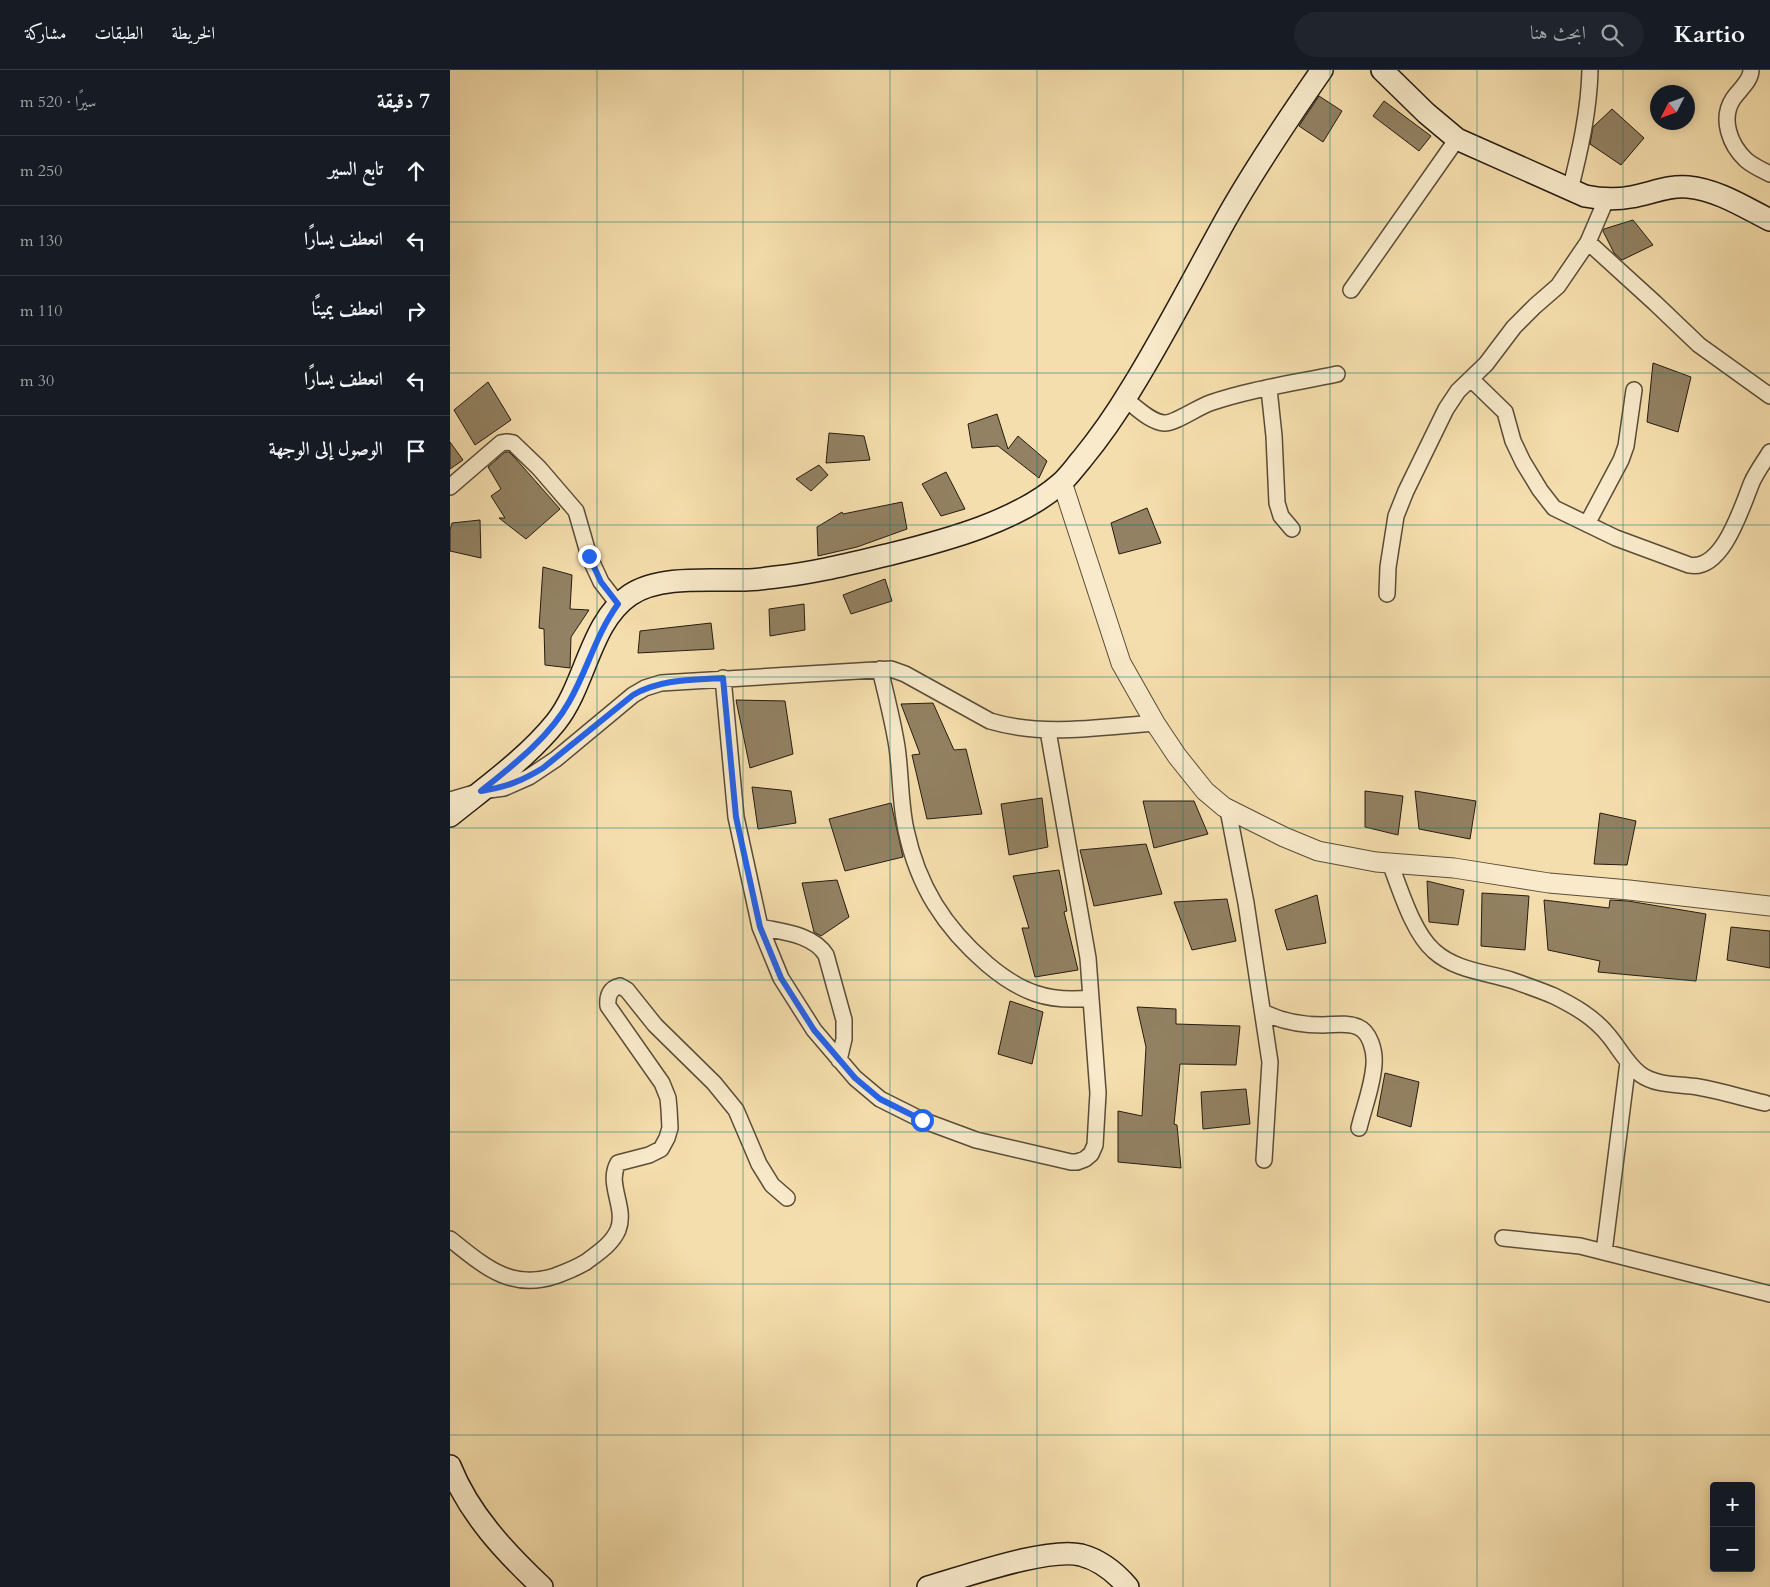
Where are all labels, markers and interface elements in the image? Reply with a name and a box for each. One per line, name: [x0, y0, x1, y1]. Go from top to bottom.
search box: [1294, 12, 1644, 57]
text: Kartio: [1674, 18, 1745, 51]
text: ابحث هنا: [1530, 20, 1586, 46]
text: مشاركة: [25, 21, 66, 46]
text: الطبقات: [94, 21, 143, 46]
text: الخريطة: [171, 21, 215, 46]
icon: search: [1598, 21, 1626, 49]
north arrow: [1650, 85, 1695, 130]
text: 7 دقيقة: [377, 87, 430, 116]
text: سيرًا · 520 m: [20, 91, 96, 113]
text: تابع السير: [328, 156, 383, 182]
icon: ahead: [402, 157, 430, 185]
text: 250 m: [20, 160, 62, 182]
text: انعطف يسارًا: [304, 226, 383, 252]
icon: left: [402, 227, 430, 255]
text: 130 m: [20, 230, 62, 252]
text: انعطف يمينًا: [312, 296, 383, 322]
icon: right: [402, 297, 430, 325]
text: 110 m: [20, 300, 62, 322]
text: انعطف يسارًا: [304, 366, 383, 392]
icon: left: [402, 367, 430, 395]
text: 30 m: [20, 370, 54, 392]
text: الوصول إلى الوجهة: [269, 436, 383, 462]
icon: arrive: [402, 437, 430, 465]
route end: [578, 545, 601, 568]
route start: [911, 1109, 934, 1132]
map controls: [1710, 1482, 1755, 1572]
button: +: [1710, 1482, 1755, 1527]
button: −: [1710, 1527, 1755, 1572]

